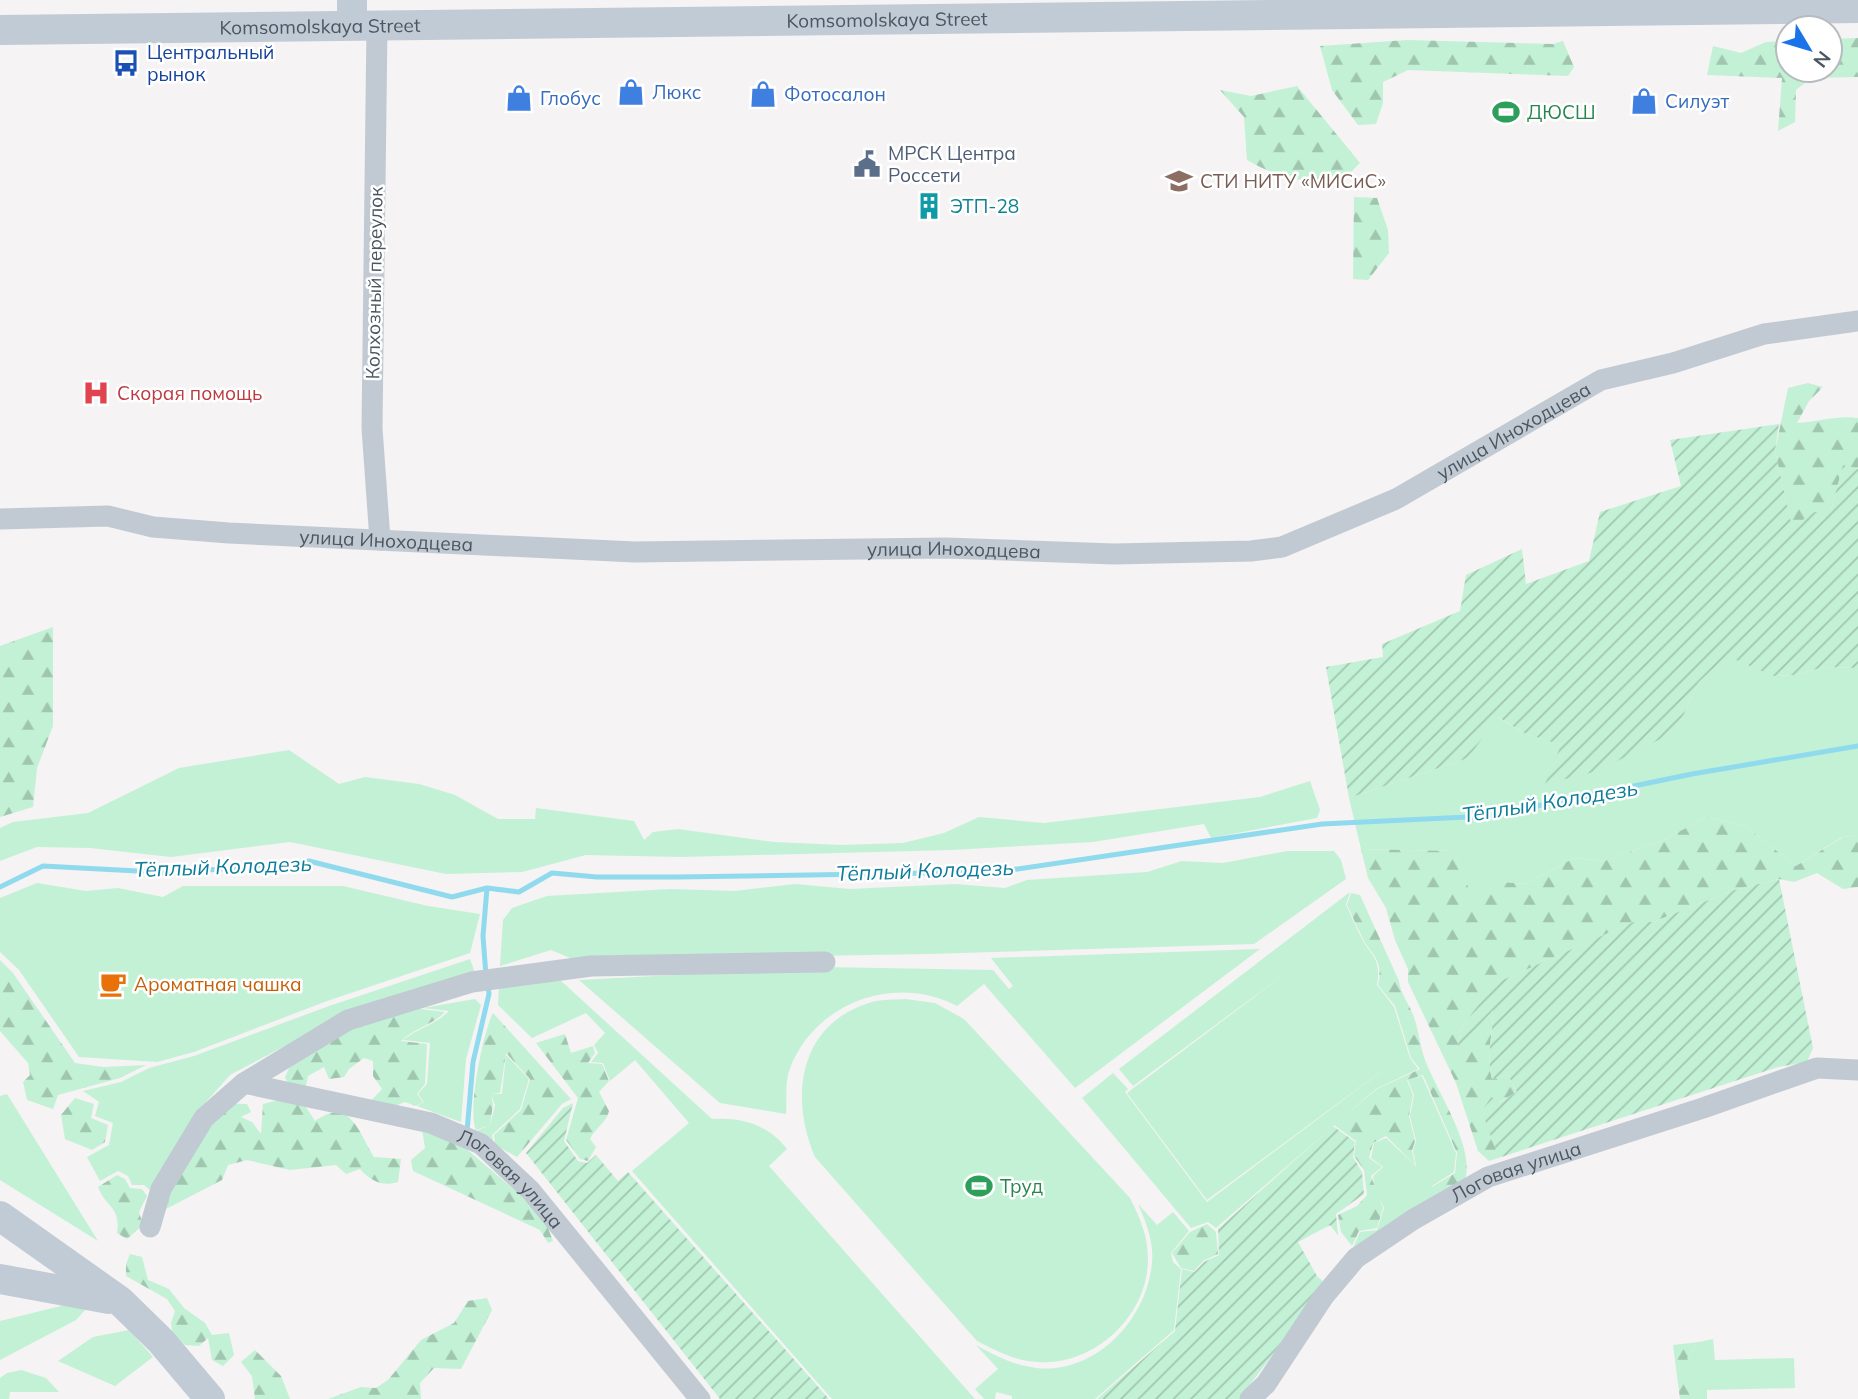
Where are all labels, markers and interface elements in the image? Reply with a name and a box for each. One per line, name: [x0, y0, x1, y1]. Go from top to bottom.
street label: Komsomolskaya Street: [786, 6, 988, 33]
street label: Komsomolskaya Street: [219, 13, 421, 39]
north arrow: [1774, 14, 1844, 84]
place label: Центральный рынок: [147, 40, 274, 86]
text: N: [1809, 46, 1836, 73]
bus stop icon: Центральный рынок: [111, 48, 141, 78]
shop icon: Люкс: [616, 77, 646, 107]
shop icon: Фотосалон: [748, 79, 778, 109]
place label: Люкс: [652, 80, 701, 104]
place label: Фотосалон: [784, 82, 886, 106]
shop icon: Глобус: [504, 83, 534, 113]
place label: Глобус: [540, 86, 601, 110]
shop icon: Силуэт: [1629, 86, 1659, 116]
place label: Силуэт: [1665, 89, 1730, 113]
sports icon: ДЮСШ: [1491, 97, 1521, 127]
place label: ДЮСШ: [1527, 100, 1596, 124]
place label: МРСК Центра Россети: [888, 141, 1016, 187]
public building icon: МРСК Центра Россети: [852, 149, 882, 179]
school or university icon: СТИ НИТУ «МИСиС»: [1164, 166, 1194, 196]
place label: СТИ НИТУ «МИСиС»: [1200, 169, 1386, 193]
street label: Колхозный переулок: [360, 186, 388, 380]
building icon: ЭТП-28: [914, 191, 944, 221]
place label: ЭТП-28: [950, 194, 1019, 218]
street label: улица Иноходцева: [1432, 377, 1595, 485]
hospital icon: Скорая помощь: [81, 378, 111, 408]
place label: Скорая помощь: [117, 381, 262, 405]
street label: улица Иноходцева: [299, 524, 474, 556]
street label: улица Иноходцева: [867, 536, 1041, 563]
water label: Тёплый Колодезь: [1460, 774, 1640, 828]
water label: Тёплый Колодезь: [134, 850, 312, 882]
water label: Тёплый Колодезь: [836, 854, 1014, 886]
cafe icon: Ароматная чашка: [98, 969, 128, 999]
place label: Ароматная чашка: [134, 972, 302, 996]
street label: Логовая улица: [454, 1123, 569, 1233]
street label: Логовая улица: [1446, 1136, 1584, 1208]
sports icon: Труд: [964, 1171, 994, 1201]
place label: Труд: [1000, 1174, 1044, 1198]

